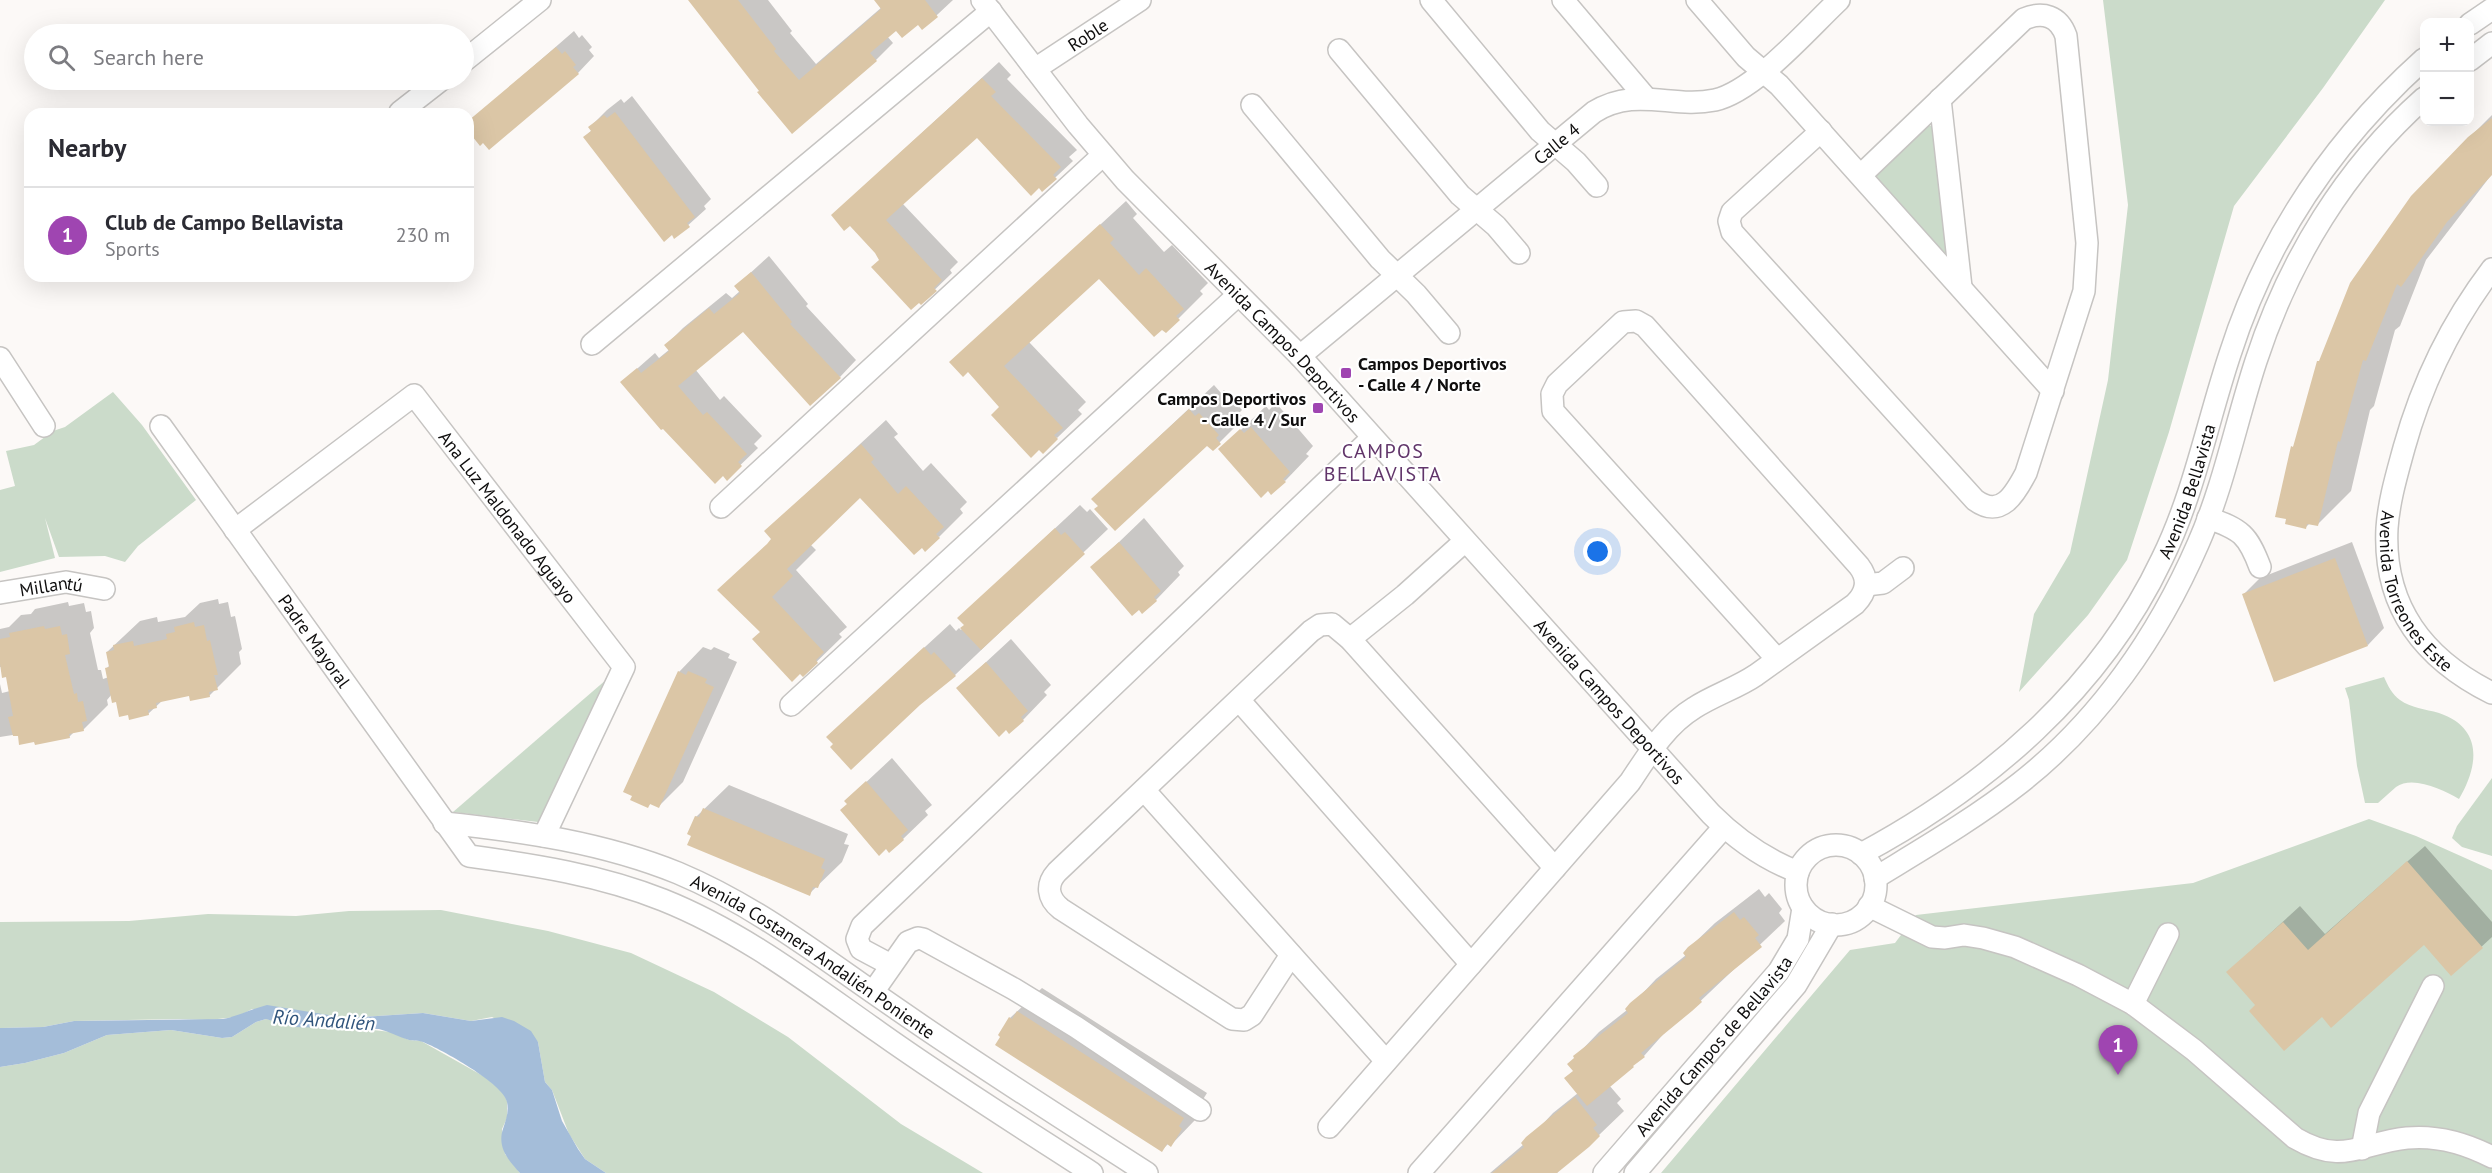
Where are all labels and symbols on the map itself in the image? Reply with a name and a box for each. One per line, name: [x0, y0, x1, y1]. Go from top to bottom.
street label: Roble: [1063, 13, 1112, 56]
street label: Calle 4: [1528, 117, 1584, 169]
street label: Avenida Campos Deportivos: [1201, 256, 1365, 427]
place label: Campos Deportivos - Calle 4 / Norte: [1358, 352, 1507, 396]
marker: Campos Deportivos - Calle 4 / Norte: [1339, 366, 1353, 380]
place label: Campos Deportivos - Calle 4 / Sur: [1157, 387, 1307, 431]
marker: Campos Deportivos - Calle 4 / Sur: [1311, 401, 1325, 415]
street label: Avenida Bellavista: [2152, 421, 2220, 562]
street label: Ana Luz Maldonado Aguayo: [434, 426, 582, 608]
district label: CAMPOS BELLAVISTA: [1324, 438, 1442, 487]
street label: Avenida Torreones Este: [2375, 509, 2458, 676]
your location: [1583, 537, 1612, 566]
street label: Millantú: [18, 570, 85, 601]
street label: Padre Mayoral: [273, 589, 356, 692]
street label: Avenida Campos Deportivos: [1530, 614, 1690, 789]
street label: Avenida Costanera Andalién Poniente: [687, 869, 940, 1043]
street label: Avenida Campos de Bellavista: [1630, 952, 1797, 1140]
water label: Río Andalién: [272, 1003, 376, 1037]
pin: 1: [2098, 1026, 2138, 1075]

